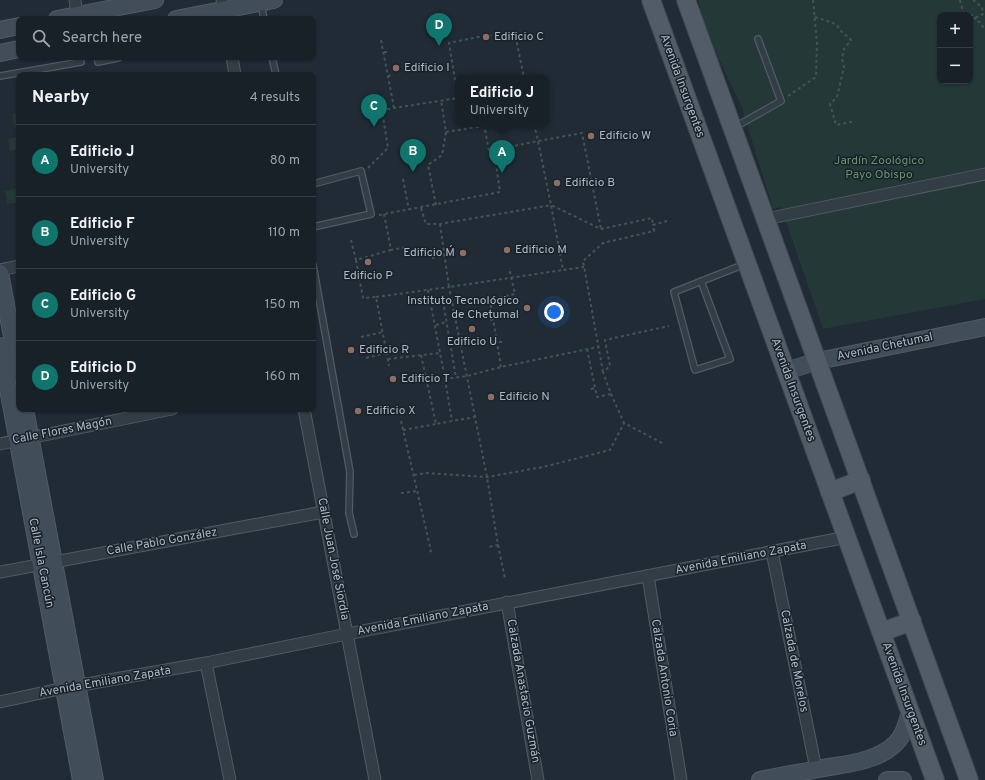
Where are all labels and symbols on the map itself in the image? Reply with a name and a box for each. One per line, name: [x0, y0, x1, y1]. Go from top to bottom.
pin: D: [426, 13, 452, 46]
place label: Edificio C: [494, 29, 544, 45]
marker: Edificio C: [481, 32, 491, 42]
street label: Avenida Insurgentes: [656, 32, 708, 140]
place label: Edificio I: [404, 60, 450, 76]
marker: Edificio I: [391, 63, 401, 73]
pin: C: [361, 94, 387, 127]
place label: Edificio W: [599, 128, 651, 144]
marker: Edificio W: [586, 131, 596, 141]
pin: B: [400, 139, 426, 172]
pin: A: [489, 140, 515, 173]
park label: Jardín Zoológico Payo Obispo: [834, 153, 924, 183]
place label: Edificio B: [565, 175, 615, 191]
marker: Edificio B: [552, 178, 562, 188]
place label: Edificio M: [515, 242, 567, 258]
place label: Edificio M´: [403, 245, 455, 261]
marker: Edificio M: [502, 245, 512, 255]
marker: Edificio M´: [458, 248, 468, 258]
marker: Edificio P: [363, 257, 373, 267]
place label: Edificio P: [343, 268, 393, 284]
place label: Instituto Tecnológico de Chetumal: [407, 293, 519, 323]
your location: [544, 302, 564, 322]
marker: Instituto Tecnológico de Chetumal: [522, 303, 532, 313]
marker: Edificio U: [467, 324, 477, 334]
street label: Avenida Chetumal: [836, 329, 934, 365]
place label: Edificio U: [447, 334, 497, 350]
street label: Avenida Insurgentes: [767, 336, 819, 444]
place label: Edificio R: [359, 342, 409, 358]
marker: Edificio R: [346, 345, 356, 355]
place label: Edificio T: [401, 371, 450, 387]
marker: Edificio T: [388, 374, 398, 384]
place label: Edificio N: [499, 389, 550, 405]
marker: Edificio N: [486, 392, 496, 402]
place label: Edificio X: [366, 403, 415, 419]
marker: Edificio X: [353, 406, 363, 416]
street label: Calle Flores Magón: [11, 413, 113, 449]
street label: Calle Juan José Siordia: [313, 496, 353, 622]
street label: Calle Isla Cancún: [24, 517, 58, 609]
street label: Calle Pablo González: [105, 524, 219, 560]
street label: Avenida Emiliano Zapata: [674, 537, 808, 579]
street label: Avenida Emiliano Zapata: [356, 598, 490, 640]
street label: Calzada de Morelos: [776, 608, 812, 714]
street label: Calzada Anastacio Guzmán: [502, 618, 544, 764]
street label: Calzada Antonio Coria: [647, 618, 681, 738]
street label: Avenida Insurgentes: [878, 640, 930, 748]
street label: Avenida Emiliano Zapata: [38, 663, 172, 701]

